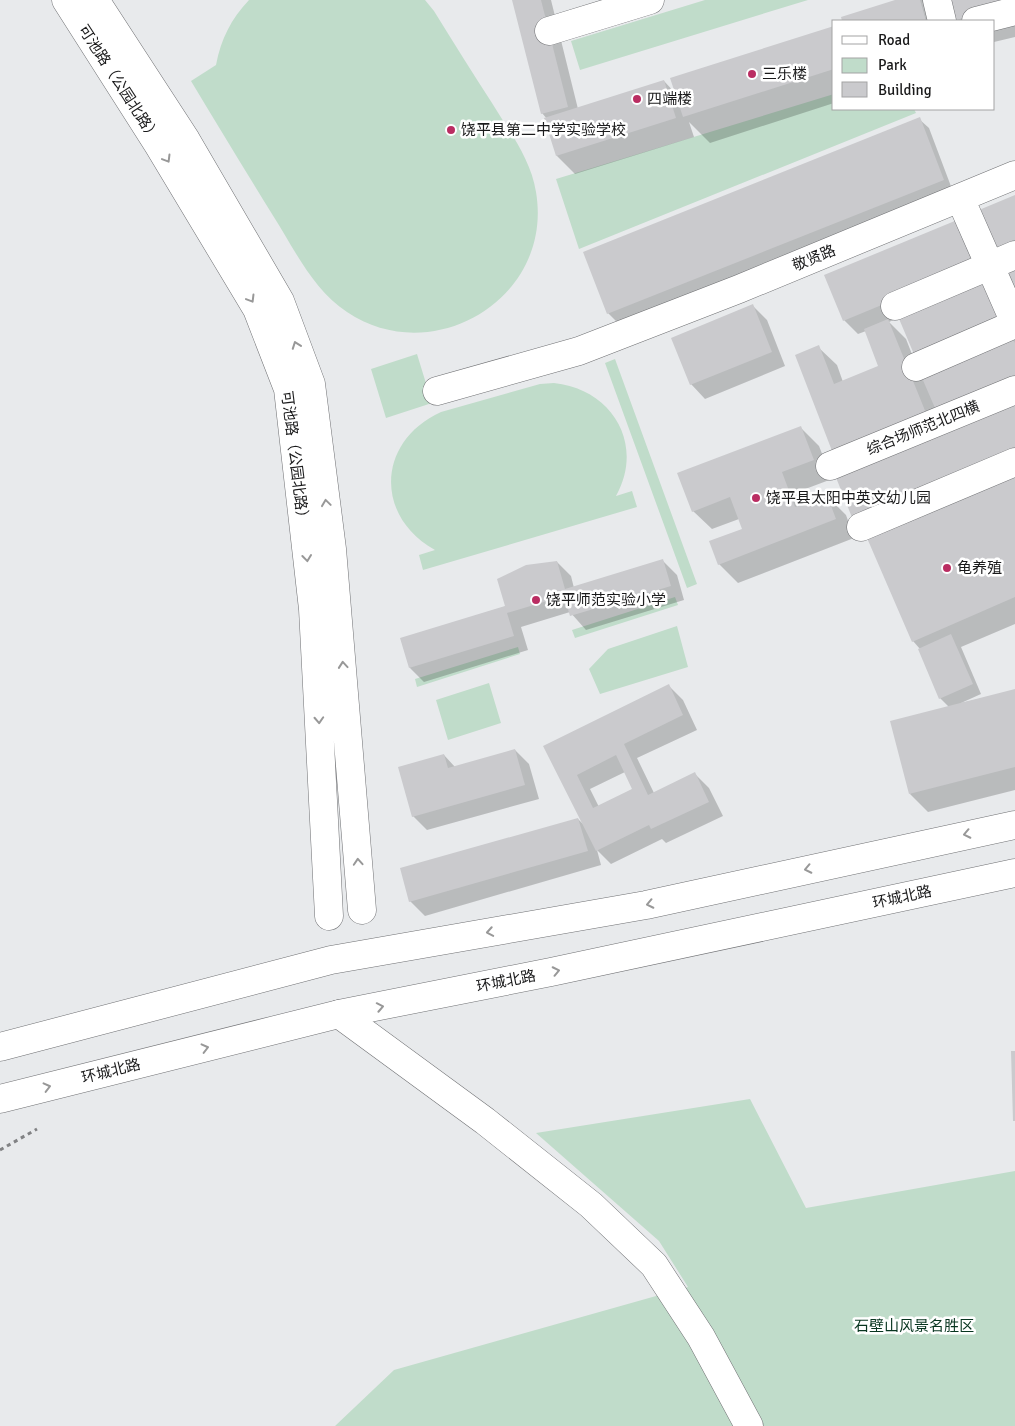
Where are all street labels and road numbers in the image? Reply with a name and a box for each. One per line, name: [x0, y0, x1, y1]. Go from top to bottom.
street label: 可池路（公园北路）: [75, 21, 163, 145]
street label: 敬贤路: [790, 241, 838, 275]
street label: 可池路（公园北路）: [278, 390, 312, 526]
street label: 综合场师范北四横: [864, 397, 982, 459]
street label: 环城北路: [871, 882, 933, 912]
street label: 环城北路: [475, 966, 537, 996]
street label: 环城北路: [80, 1055, 142, 1087]

